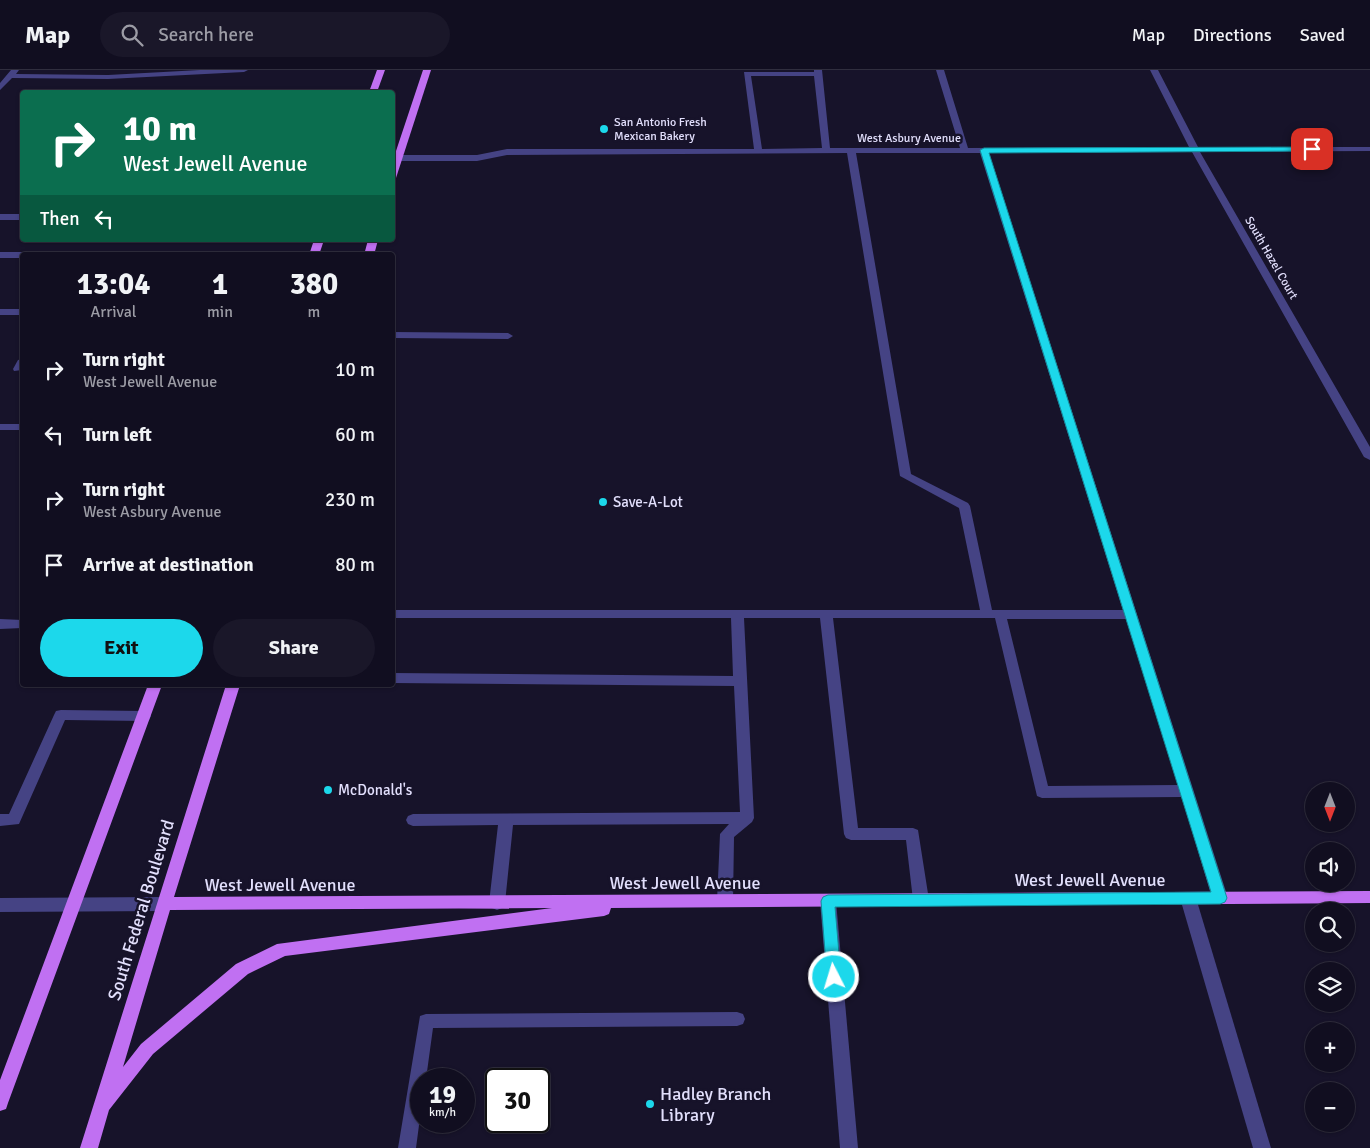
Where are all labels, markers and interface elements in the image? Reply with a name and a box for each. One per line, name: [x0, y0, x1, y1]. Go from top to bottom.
search box: [100, 12, 450, 57]
text: Map: [25, 20, 70, 50]
icon: search: [118, 21, 146, 49]
text: Search here: [158, 23, 254, 47]
text: Map: [1132, 24, 1165, 46]
text: Directions: [1193, 24, 1272, 46]
text: Saved: [1300, 24, 1345, 46]
text: 10 m: [123, 107, 197, 150]
icon: right: [40, 110, 105, 175]
place label: San Antonio Fresh Mexican Bakery: [614, 115, 707, 144]
marker: San Antonio Fresh Mexican Bakery: [598, 123, 610, 135]
pin: [1291, 128, 1333, 170]
street label: West Asbury Avenue: [857, 131, 961, 146]
icon: arrive: [1298, 135, 1326, 163]
text: West Jewell Avenue: [123, 150, 308, 177]
icon: left: [90, 205, 118, 233]
text: Then: [40, 207, 80, 231]
street label: South Hazel Court: [1241, 214, 1301, 302]
text: 13:04: [77, 266, 150, 303]
text: 1: [212, 266, 228, 303]
text: 380: [290, 266, 338, 303]
text: Arrival: [90, 302, 137, 322]
text: min: [207, 302, 233, 322]
text: m: [308, 302, 320, 322]
text: Turn right: [83, 348, 165, 372]
icon: right: [40, 356, 68, 384]
text: 10 m: [335, 358, 375, 382]
text: West Jewell Avenue: [83, 372, 217, 392]
icon: left: [40, 421, 68, 449]
text: Turn left: [83, 423, 152, 447]
text: 60 m: [335, 423, 375, 447]
text: Turn right: [83, 478, 165, 502]
icon: right: [40, 486, 68, 514]
text: 230 m: [325, 488, 375, 512]
place label: Save-A-Lot: [613, 493, 683, 511]
marker: Save-A-Lot: [597, 496, 609, 508]
text: West Asbury Avenue: [83, 502, 221, 522]
icon: arrive: [40, 551, 68, 579]
text: Arrive at destination: [83, 553, 254, 577]
text: 80 m: [335, 553, 375, 577]
button: Exit: [40, 619, 203, 677]
button: Share: [213, 619, 375, 677]
place label: McDonald's: [338, 781, 413, 799]
north arrow: [1305, 782, 1355, 832]
map controls: [1305, 782, 1355, 1132]
marker: McDonald's: [322, 784, 334, 796]
street label: South Federal Boulevard: [103, 817, 179, 1003]
button: sound: [1305, 842, 1355, 892]
street label: West Jewell Avenue: [1014, 869, 1166, 891]
street label: West Jewell Avenue: [609, 872, 761, 894]
street label: West Jewell Avenue: [204, 874, 356, 896]
button: search: [1305, 902, 1355, 952]
position arrow: [807, 950, 859, 1002]
button: layers: [1305, 962, 1355, 1012]
button: +: [1305, 1022, 1355, 1072]
speed limit sign: 30: [485, 1068, 550, 1133]
text: 19: [429, 1079, 456, 1110]
button: −: [1305, 1082, 1355, 1132]
place label: Hadley Branch Library: [660, 1083, 771, 1126]
marker: Hadley Branch Library: [644, 1098, 656, 1110]
text: km/h: [429, 1105, 456, 1120]

